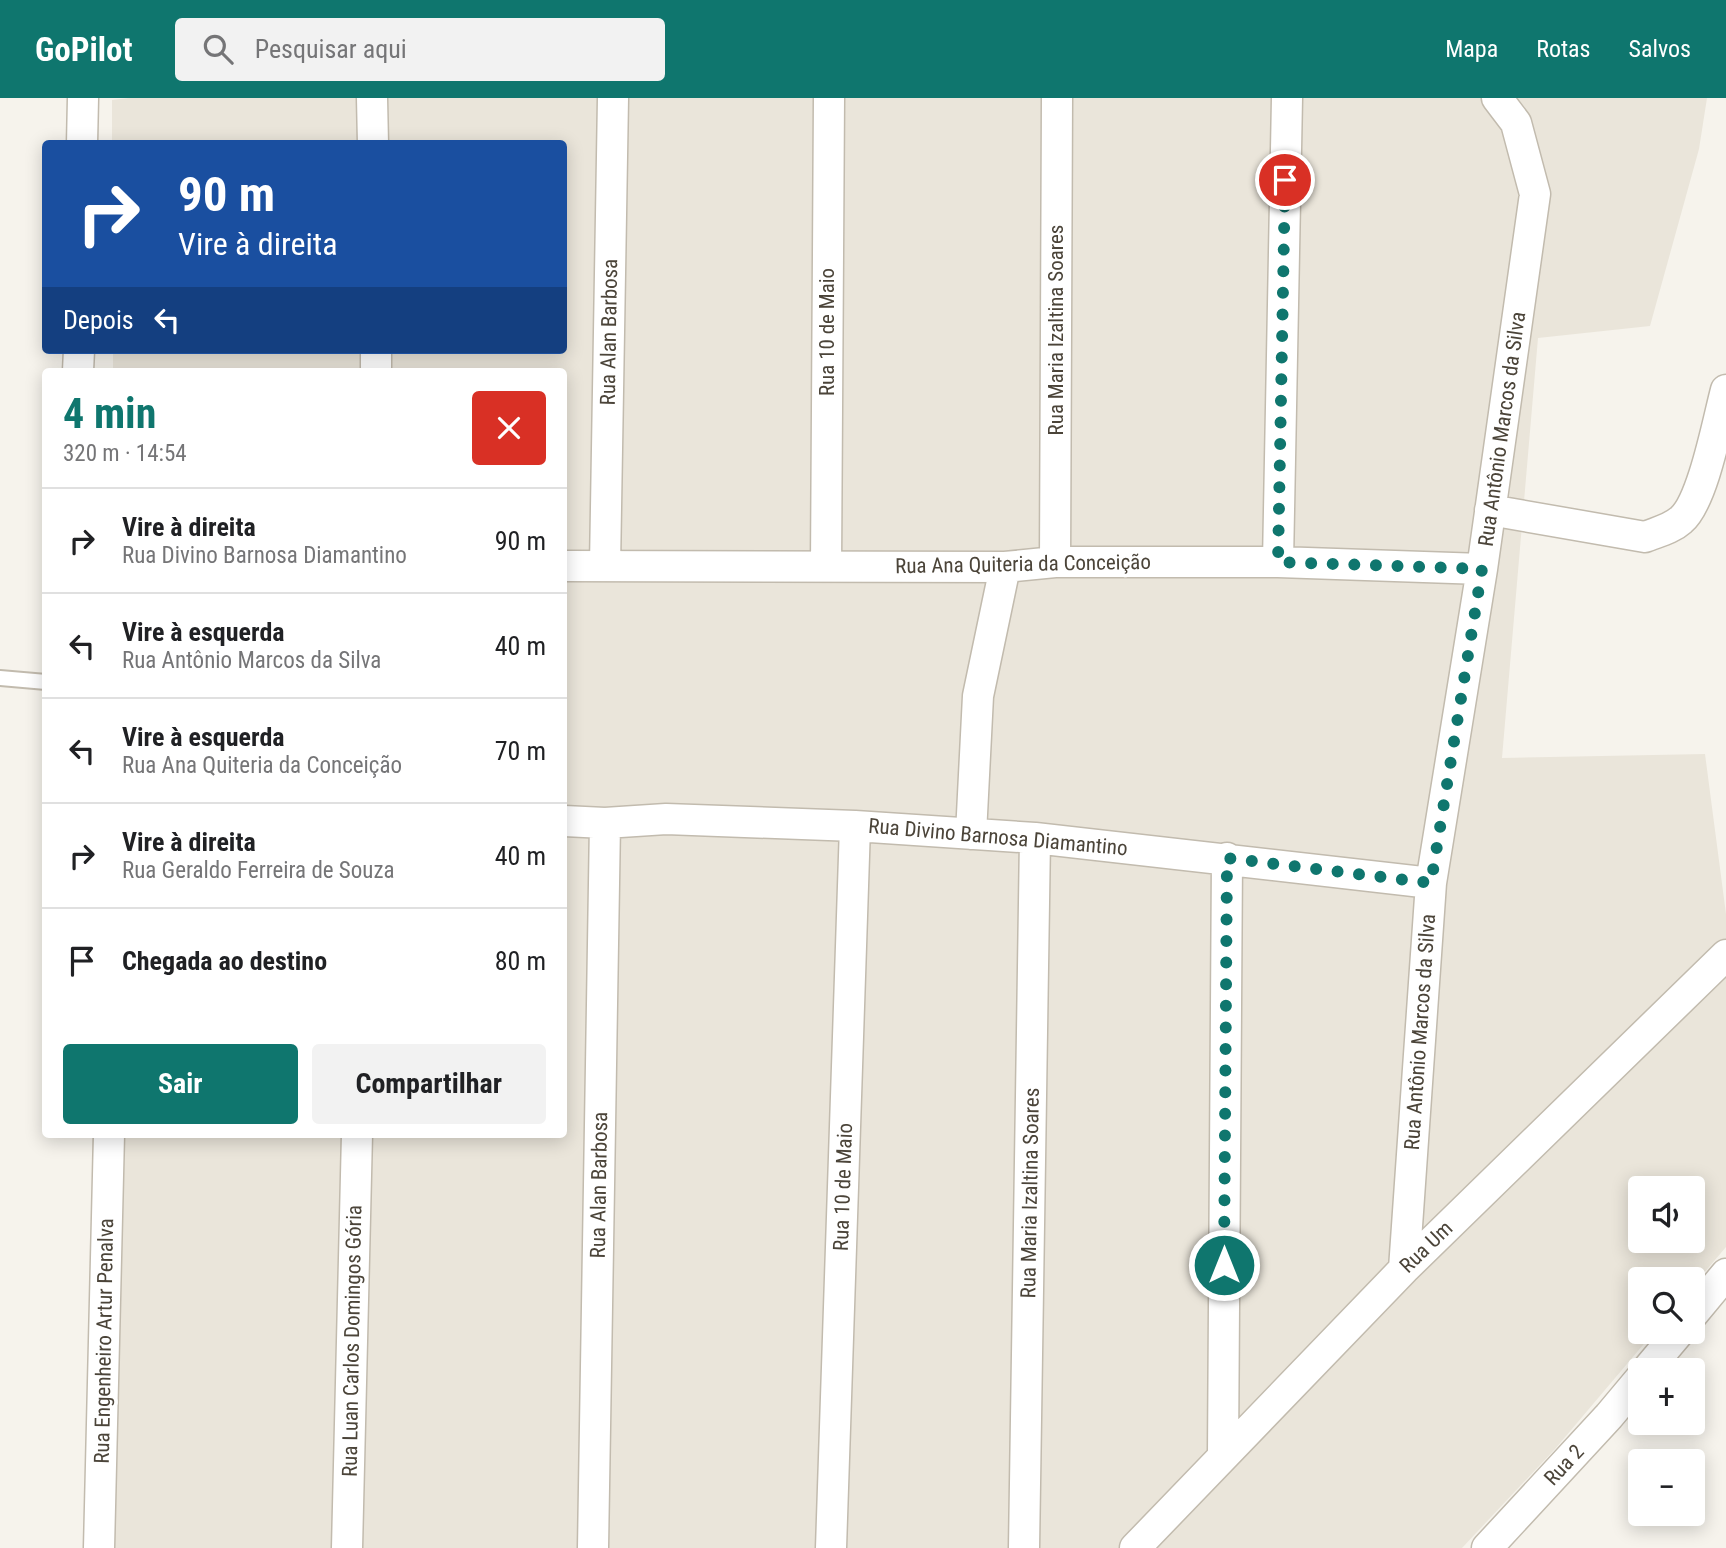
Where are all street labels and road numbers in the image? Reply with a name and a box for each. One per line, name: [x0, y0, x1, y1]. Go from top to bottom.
street label: Rua Maria Izaltina Soares: [1044, 225, 1068, 435]
street label: Rua Alan Barbosa: [596, 258, 622, 406]
street label: Rua 10 de Maio: [815, 268, 839, 396]
street label: Rua Antônio Marcos da Silva: [1474, 310, 1530, 548]
street label: Rua Ana Quiteria da Conceição: [895, 550, 1151, 578]
street label: Rua Divino Barnosa Diamantino: [867, 814, 1129, 860]
street label: Rua Antônio Marcos da Silva: [1400, 913, 1440, 1151]
street label: Rua Maria Izaltina Soares: [1016, 1087, 1044, 1299]
street label: Rua Alan Barbosa: [586, 1111, 612, 1259]
street label: Rua 10 de Maio: [829, 1123, 857, 1251]
street label: Rua Luan Carlos Domingos Gória: [338, 1205, 366, 1477]
street label: Rua Um: [1395, 1216, 1457, 1278]
street label: Rua Engenheiro Artur Penalva: [90, 1218, 118, 1464]
street label: Rua 2: [1539, 1440, 1589, 1490]

